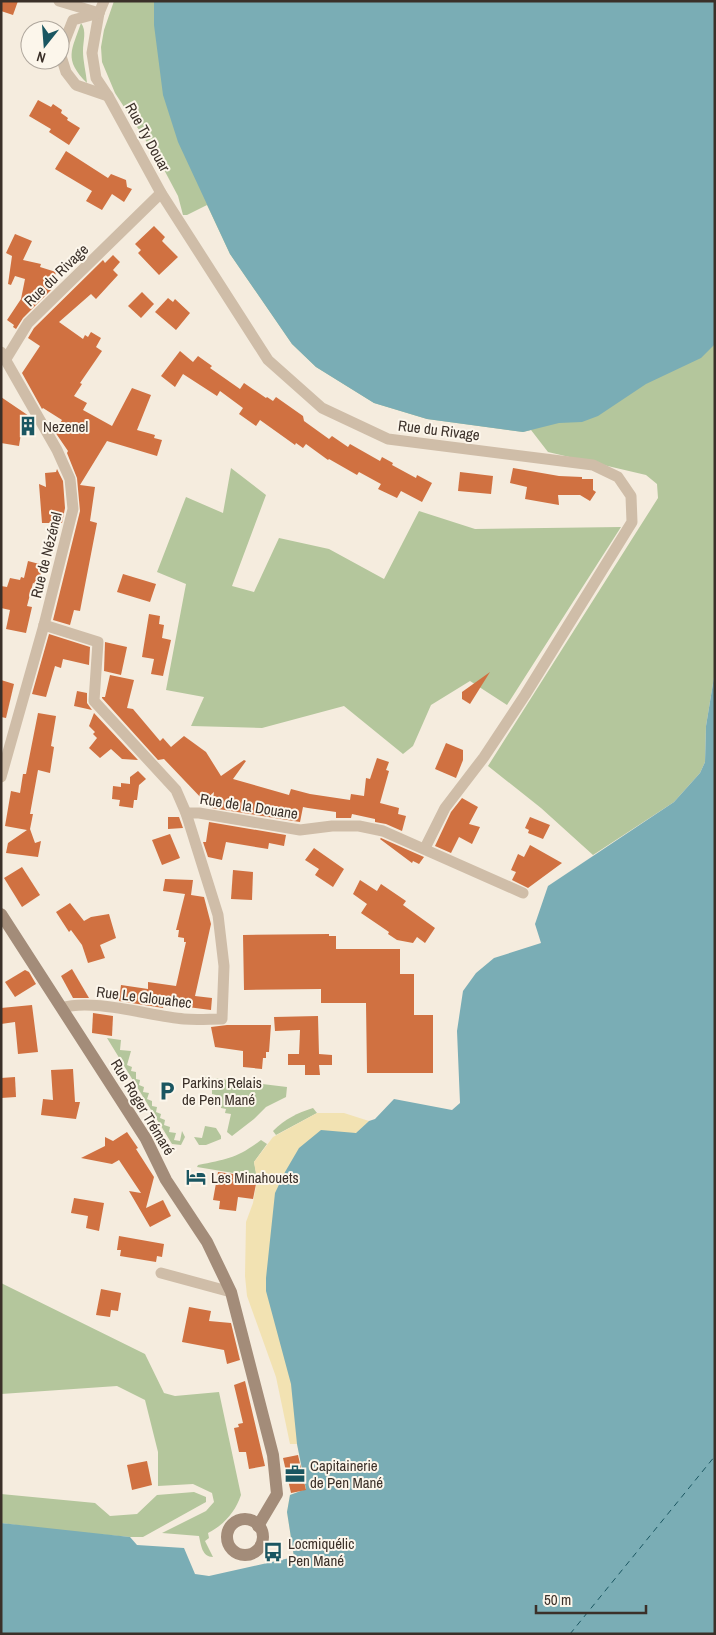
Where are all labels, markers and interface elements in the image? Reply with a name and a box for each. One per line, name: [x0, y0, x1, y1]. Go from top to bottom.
north arrow: [20, 20, 70, 70]
text: N: [35, 48, 48, 67]
street label: Rue Ty Douar: [120, 99, 176, 175]
street label: Rue du Rivage: [19, 239, 93, 311]
building icon: Nezenel: [17, 415, 39, 437]
street label: Rue du Rivage: [397, 415, 481, 445]
place label: Nezenel: [43, 416, 88, 437]
street label: Rue de Nézénel: [25, 510, 67, 600]
street label: Rue de la Douane: [198, 788, 300, 824]
street label: Rue Le Glouahec: [95, 981, 193, 1013]
street label: Rue Roger Trémaré: [106, 1055, 180, 1159]
place label: Parkins Relais de Pen Mané: [182, 1072, 262, 1110]
parking icon: Parkins Relais de Pen Mané: [156, 1080, 178, 1102]
hotel icon: Les Minahouets: [185, 1166, 207, 1188]
place label: Les Minahouets: [211, 1167, 299, 1188]
place label: Capitainerie de Pen Mané: [310, 1455, 383, 1493]
office icon: Capitainerie de Pen Mané: [284, 1463, 306, 1485]
place label: Locmiquélic Pen Mané: [288, 1533, 354, 1571]
bus stop icon: Locmiquélic Pen Mané: [262, 1541, 284, 1563]
scale bar: [536, 1582, 646, 1614]
text: 50 m: [544, 1589, 571, 1610]

